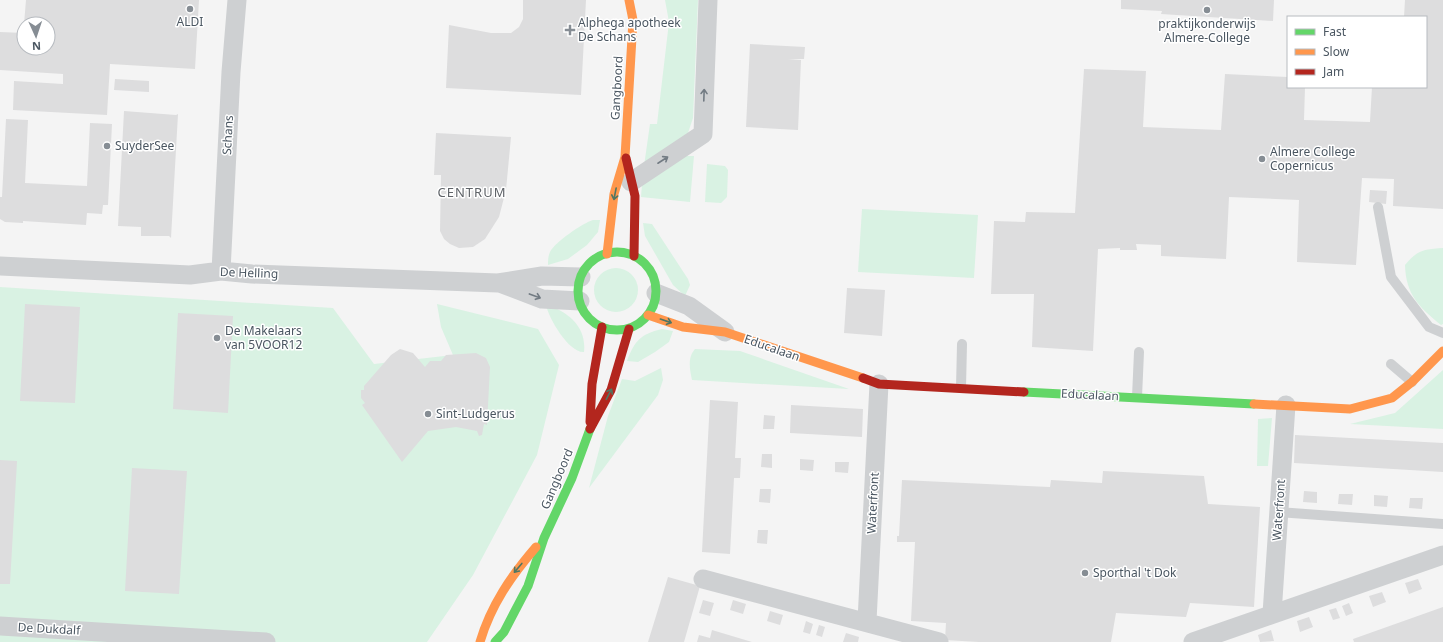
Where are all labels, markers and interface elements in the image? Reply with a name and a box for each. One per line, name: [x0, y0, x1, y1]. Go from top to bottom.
marker: ALDI: [185, 4, 195, 14]
marker: praktijkonderwijs Almere-College: [1202, 5, 1212, 15]
place label: ALDI: [177, 13, 203, 30]
place label: Alphega apotheek De Schans: [578, 14, 681, 45]
place label: praktijkonderwijs Almere-College: [1158, 15, 1256, 46]
north arrow: [16, 16, 56, 56]
legend: [1287, 16, 1427, 88]
text: Fast: [1323, 23, 1347, 40]
marker: Alphega apotheek De Schans: [565, 25, 575, 35]
text: N: [32, 39, 41, 54]
text: Slow: [1323, 43, 1350, 60]
street label: Gangboord: [606, 55, 627, 121]
text: Jam: [1322, 63, 1344, 80]
one-way arrow: [701, 89, 708, 102]
street label: Schans: [218, 114, 237, 155]
place label: SuyderSee: [115, 137, 175, 154]
marker: SuyderSee: [102, 141, 112, 151]
place label: Almere College Copernicus: [1270, 143, 1356, 174]
marker: Almere College Copernicus: [1257, 154, 1267, 164]
one-way arrow: [658, 156, 669, 164]
district label: CENTRUM: [438, 183, 506, 201]
one-way arrow: [611, 187, 619, 200]
street label: De Helling: [220, 263, 278, 282]
one-way arrow: [528, 293, 540, 301]
one-way arrow: [659, 317, 671, 325]
place label: De Makelaars van 5VOOR12: [225, 322, 302, 353]
street label: Educalaan: [742, 330, 802, 365]
marker: De Makelaars van 5VOOR12: [212, 333, 222, 343]
street label: Educalaan: [1061, 384, 1119, 405]
one-way arrow: [606, 388, 613, 400]
place label: Sint-Ludgerus: [436, 405, 515, 422]
marker: Sint-Ludgerus: [423, 409, 433, 419]
street label: Gangboord: [536, 446, 577, 512]
street label: Waterfront: [862, 471, 883, 534]
street label: Waterfront: [1268, 478, 1289, 541]
one-way arrow: [514, 563, 523, 573]
place label: Sporthal 't Dok: [1093, 564, 1177, 581]
marker: Sporthal 't Dok: [1080, 568, 1090, 578]
street label: De Dukdalf: [17, 618, 82, 639]

